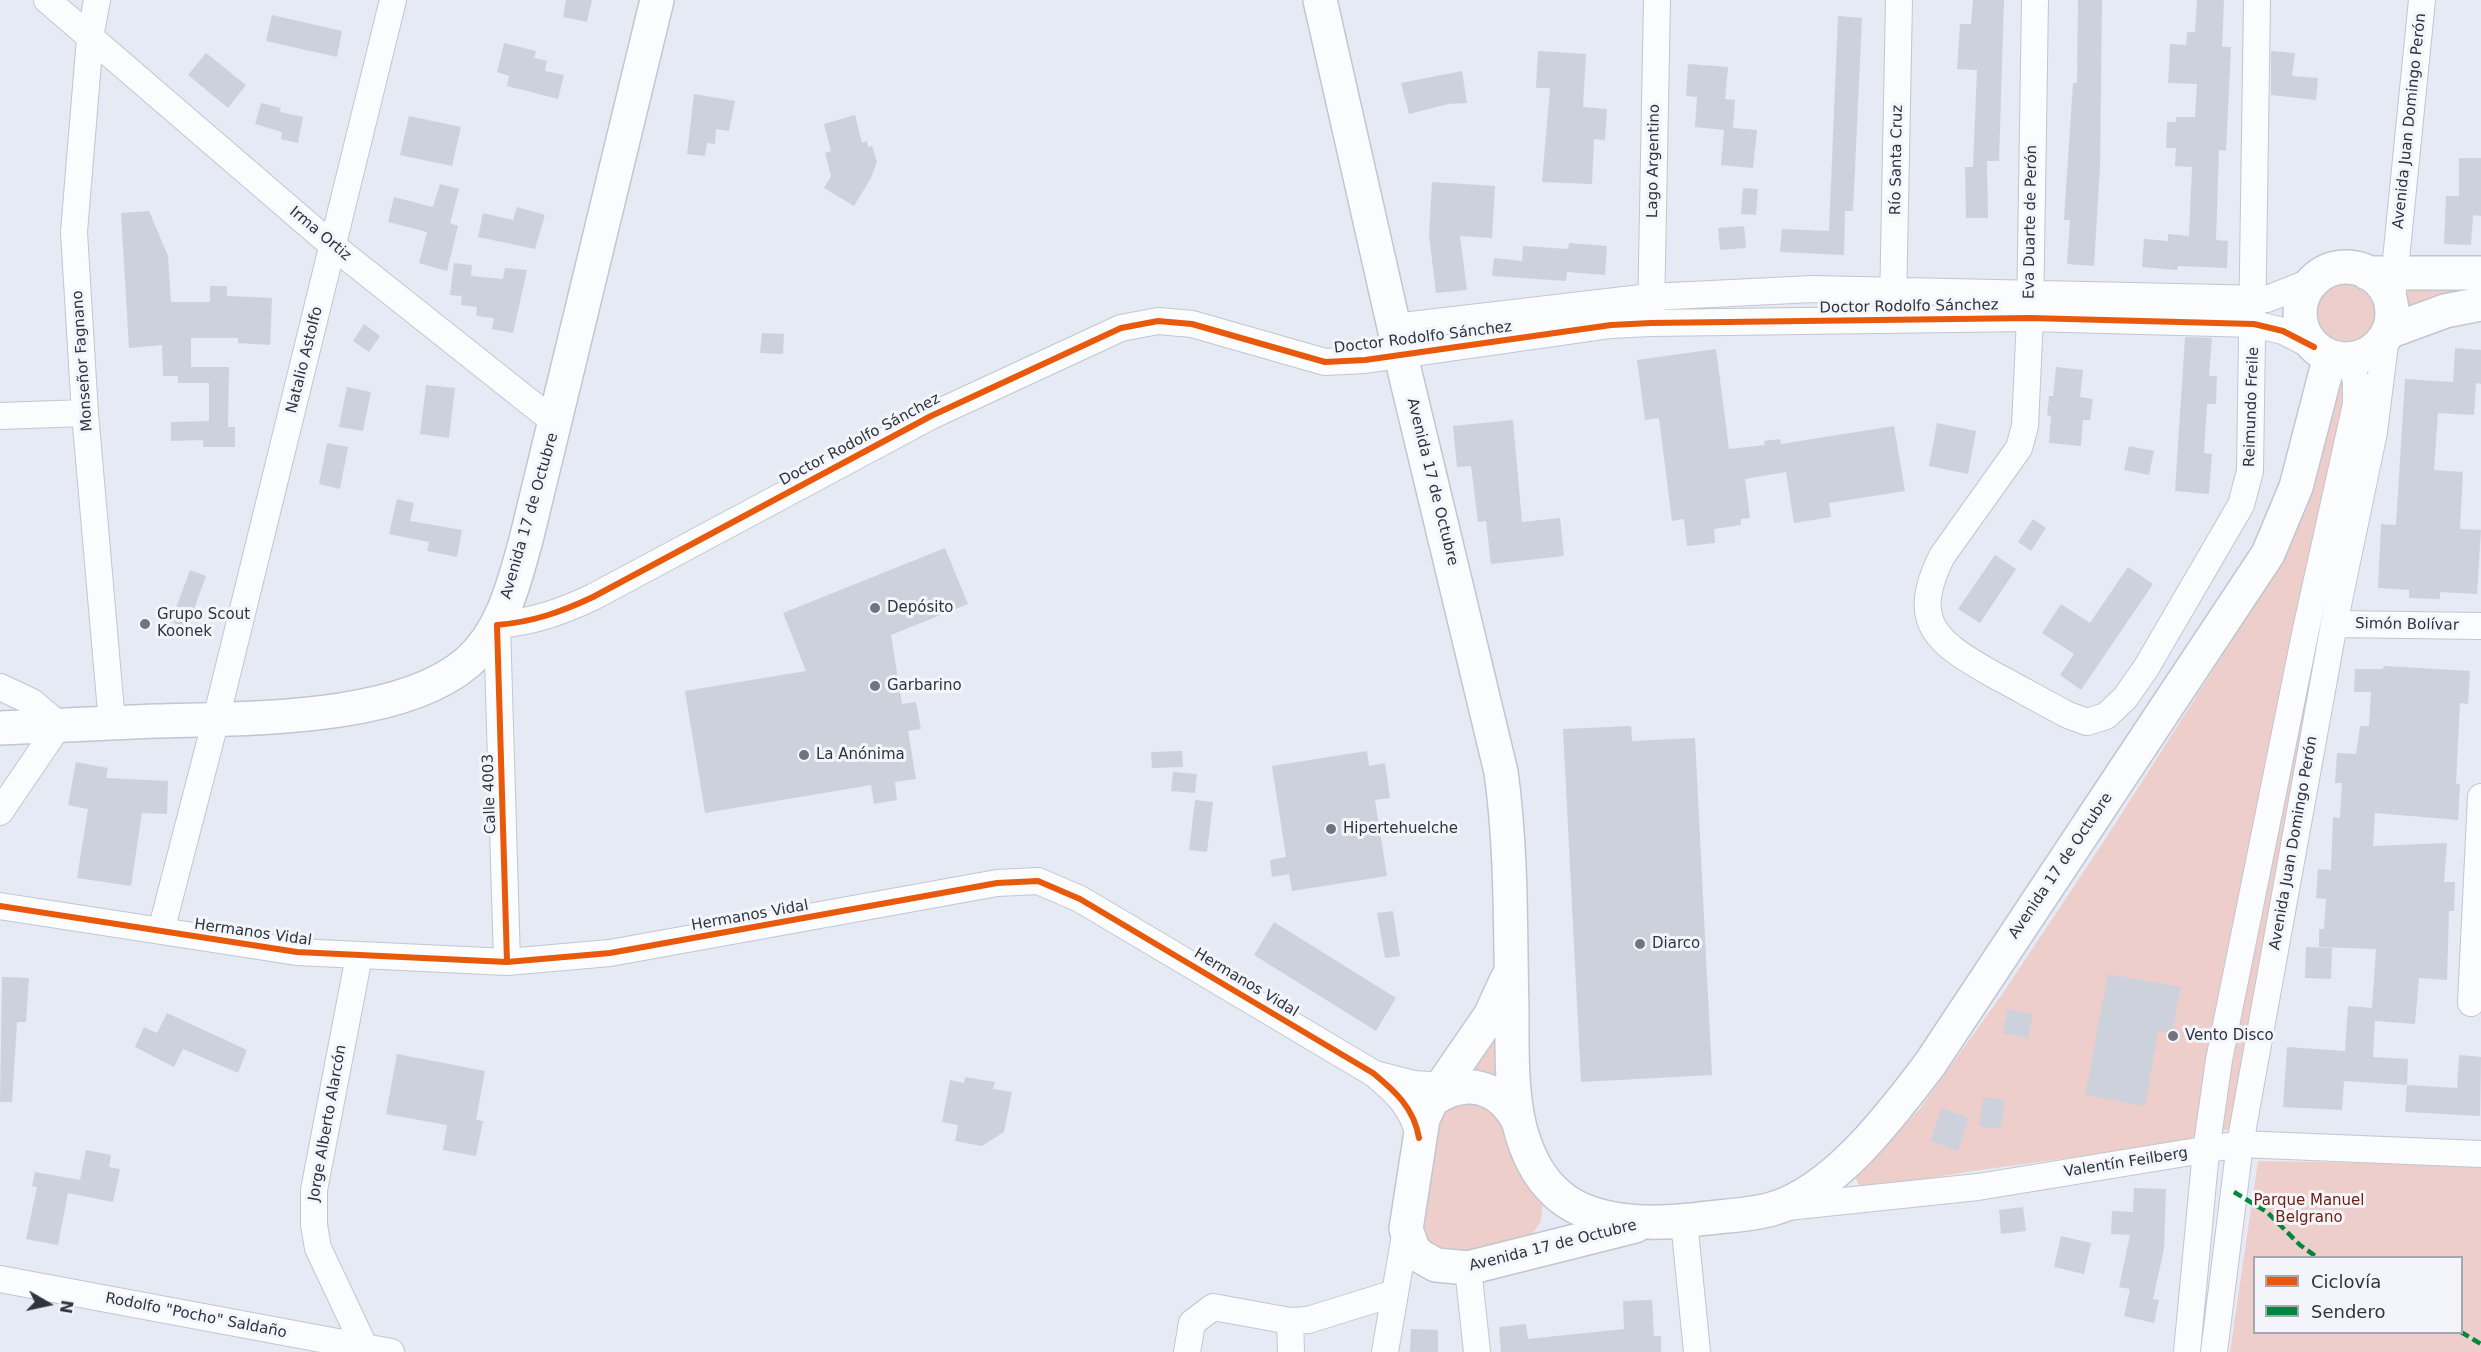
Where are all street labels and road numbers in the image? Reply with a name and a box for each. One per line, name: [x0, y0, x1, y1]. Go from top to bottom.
street label: Avenida Juan Domingo Perón: [2390, 12, 2430, 230]
street label: Lago Argentino: [1644, 104, 1664, 218]
street label: Río Santa Cruz: [1887, 105, 1907, 215]
street label: Eva Duarte de Perón: [2021, 145, 2041, 299]
street label: Irma Ortiz: [286, 203, 354, 265]
street label: Monseñor Fagnano: [69, 290, 97, 432]
street label: Doctor Rodolfo Sánchez: [1819, 296, 1999, 318]
street label: Natalio Astolfo: [283, 305, 327, 415]
street label: Doctor Rodolfo Sánchez: [1333, 318, 1513, 358]
street label: Reimundo Freile: [2241, 347, 2263, 467]
street label: Doctor Rodolfo Sánchez: [777, 390, 943, 490]
street label: Avenida 17 de Octubre: [1402, 396, 1462, 568]
street label: Avenida 17 de Octubre: [498, 431, 562, 601]
street label: Simón Bolívar: [2355, 615, 2459, 635]
street label: Avenida Juan Domingo Perón: [2266, 735, 2322, 951]
street label: Calle 4003: [480, 754, 500, 834]
street label: Avenida 17 de Octubre: [2005, 790, 2117, 942]
street label: Hermanos Vidal: [690, 897, 810, 935]
street label: Hermanos Vidal: [193, 916, 313, 950]
street label: Hermanos Vidal: [1191, 945, 1301, 1021]
street label: Jorge Alberto Alarcón: [305, 1043, 351, 1203]
street label: Valentín Feilberg: [2063, 1144, 2189, 1182]
street label: Avenida 17 de Octubre: [1467, 1216, 1639, 1276]
street label: Rodolfo "Pocho" Saldaño: [104, 1290, 288, 1342]

